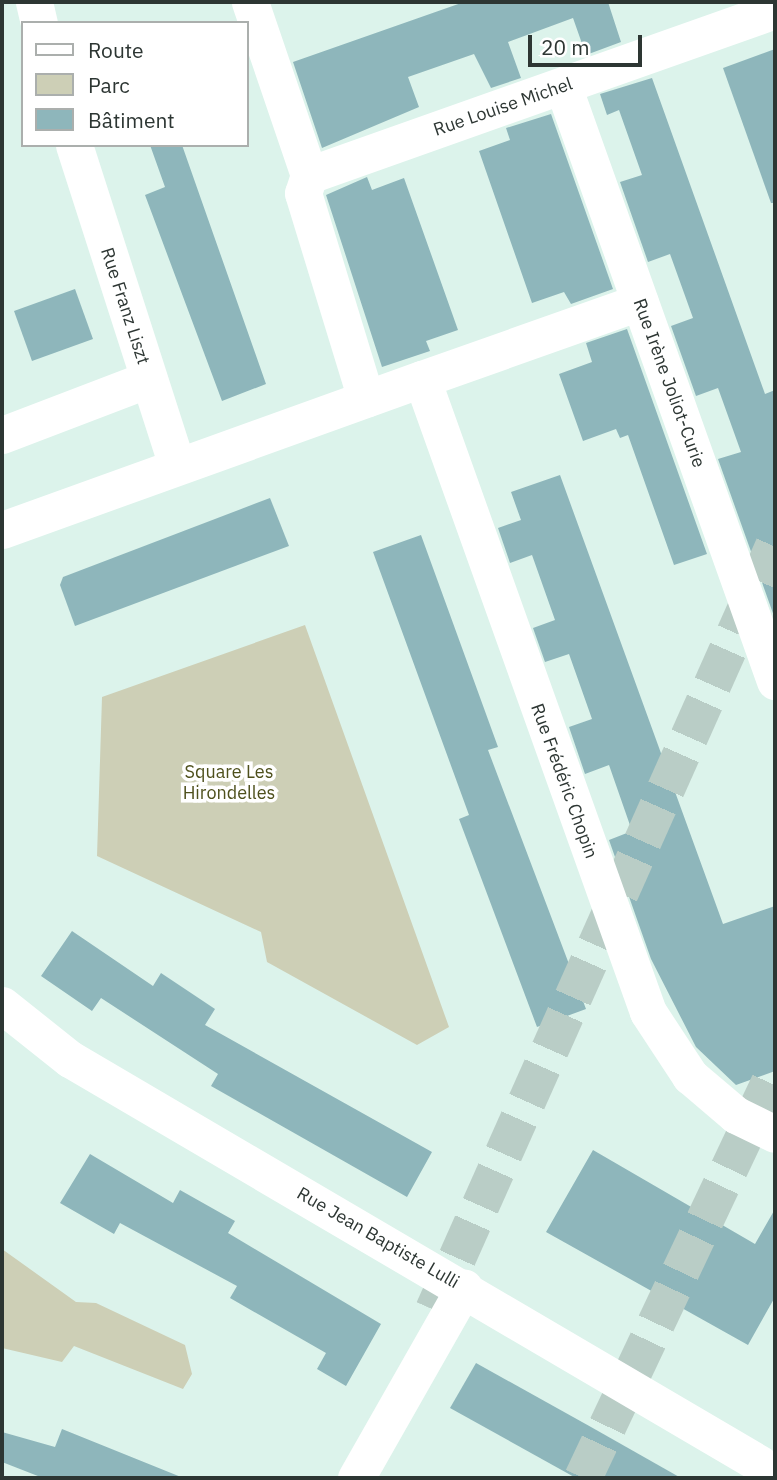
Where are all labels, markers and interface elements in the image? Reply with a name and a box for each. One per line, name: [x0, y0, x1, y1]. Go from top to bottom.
legend: [21, 21, 248, 147]
scale bar: [532, 21, 646, 65]
text: 20 m: [541, 33, 590, 61]
text: Route: [88, 36, 144, 64]
text: Parc: [88, 71, 130, 99]
street label: Rue Louise Michel: [431, 73, 575, 141]
text: Bâtiment: [88, 106, 175, 134]
street label: Rue Franz Liszt: [96, 245, 154, 367]
street label: Rue Irène Joliot-Curie: [628, 296, 710, 470]
street label: Rue Frédéric Chopin: [526, 701, 602, 861]
park label: Square Les Hirondelles: [183, 762, 275, 804]
street label: Rue Jean Baptiste Lulli: [293, 1183, 463, 1293]

